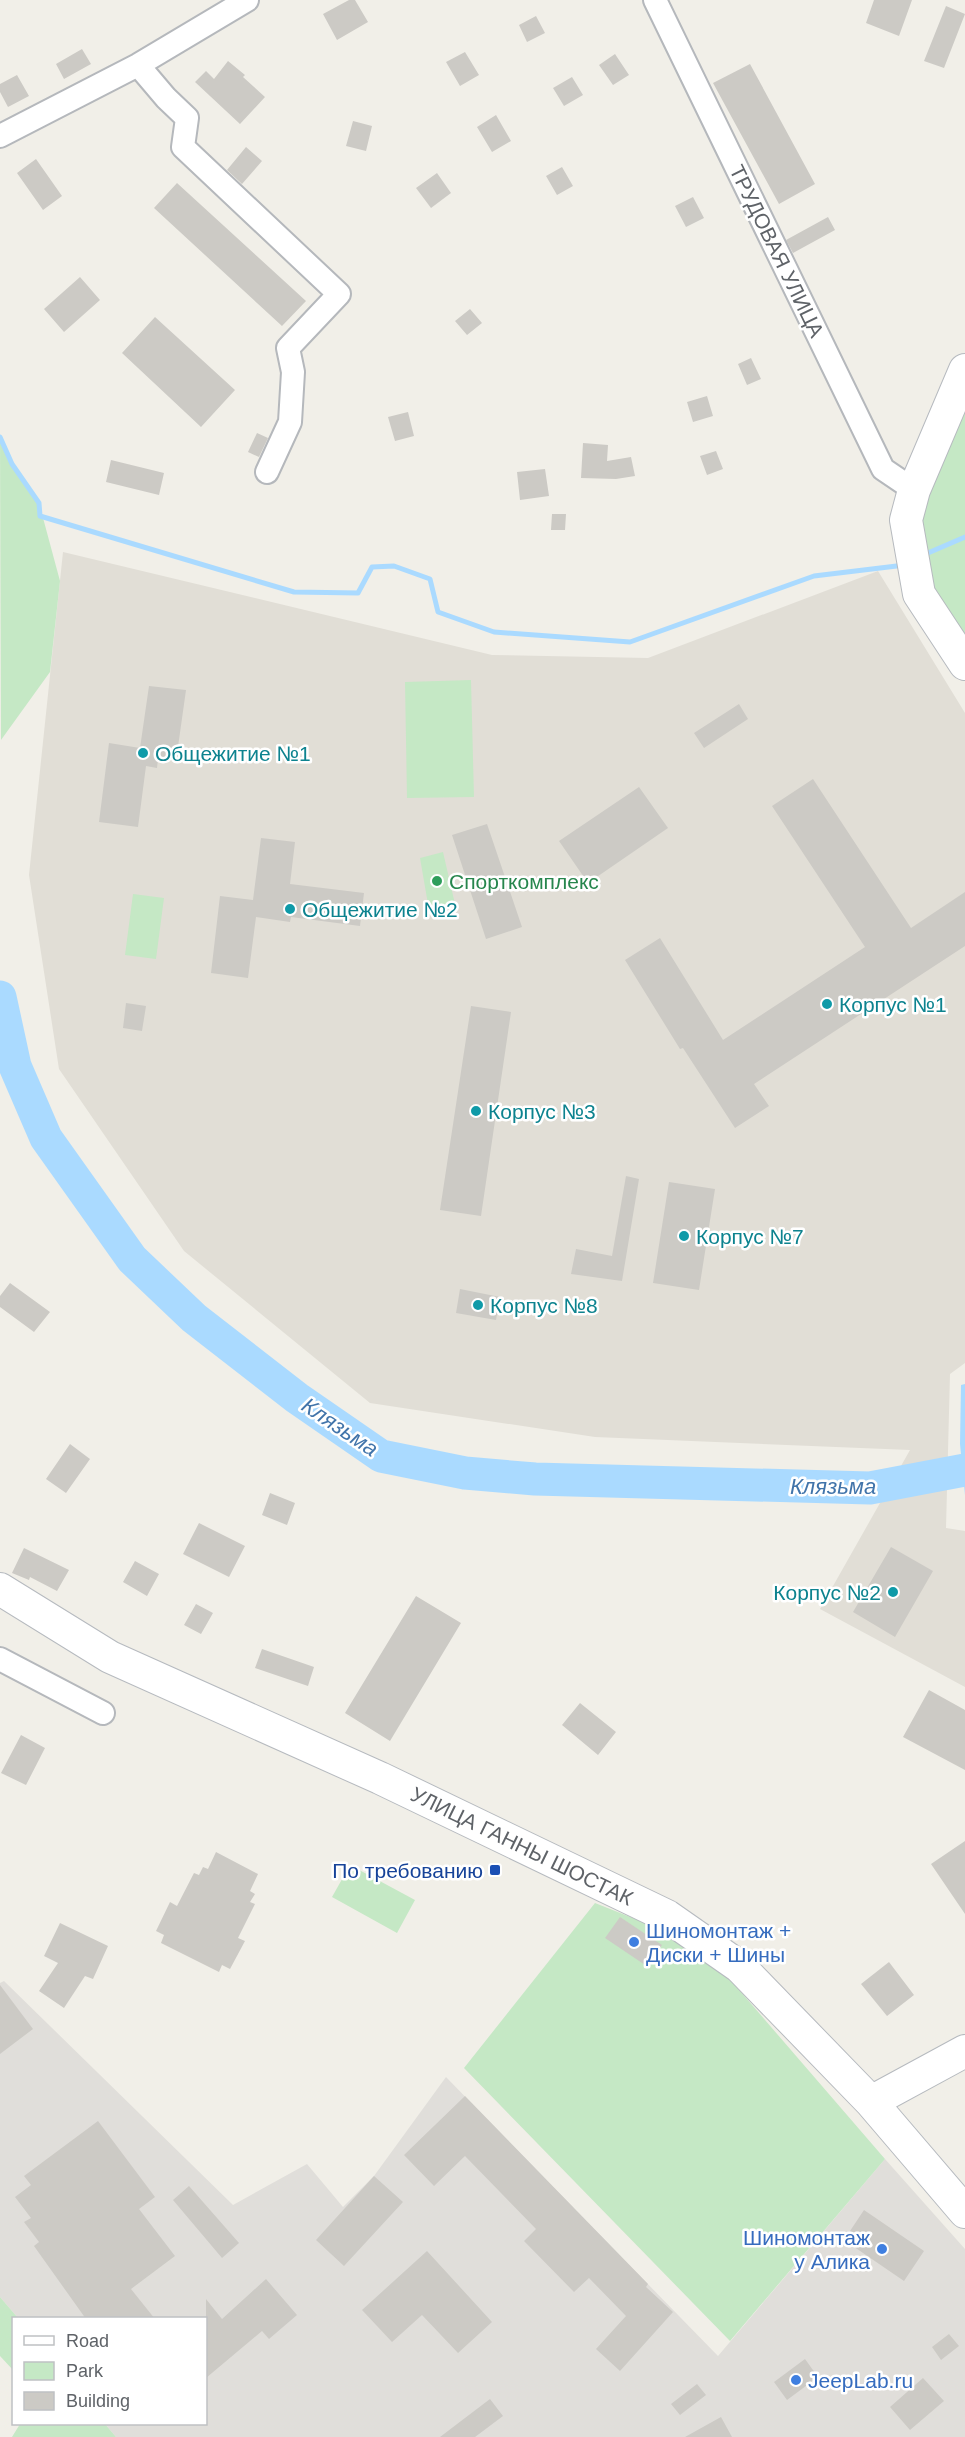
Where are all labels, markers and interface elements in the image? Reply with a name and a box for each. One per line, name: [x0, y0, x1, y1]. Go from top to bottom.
street label: ТРУДОВАЯ УЛИЦА: [725, 161, 829, 341]
place label: Общежитие №1: [155, 742, 311, 765]
marker: Общежитие №1: [136, 746, 150, 760]
place label: Спорткомплекс: [449, 870, 599, 893]
marker: Спорткомплекс: [430, 874, 444, 888]
place label: Общежитие №2: [302, 898, 458, 921]
marker: Общежитие №2: [283, 902, 297, 916]
place label: Корпус №1: [839, 993, 947, 1016]
marker: Корпус №1: [820, 997, 834, 1011]
place label: Корпус №3: [488, 1100, 596, 1123]
marker: Корпус №3: [469, 1104, 483, 1118]
place label: Корпус №7: [696, 1225, 804, 1248]
marker: Корпус №7: [677, 1229, 691, 1243]
place label: Корпус №8: [490, 1294, 598, 1317]
marker: Корпус №8: [471, 1298, 485, 1312]
water label: Клязьма: [297, 1393, 383, 1461]
water label: Клязьма: [790, 1474, 876, 1499]
place label: Корпус №2: [773, 1581, 881, 1604]
marker: Корпус №2: [886, 1585, 900, 1599]
street label: УЛИЦА ГАННЫ ШОСТАК: [407, 1782, 637, 1910]
place label: По требованию: [332, 1859, 483, 1882]
marker: По требованию: [488, 1863, 502, 1877]
place label: Шиномонтаж + Диски + Шины: [646, 1919, 791, 1966]
marker: Шиномонтаж + Диски + Шины: [627, 1935, 641, 1949]
place label: Шиномонтаж у Алика: [743, 2226, 870, 2273]
marker: Шиномонтаж у Алика: [875, 2242, 889, 2256]
legend: [12, 2317, 207, 2425]
text: Road: [66, 2331, 109, 2351]
text: Park: [66, 2361, 104, 2381]
place label: JeepLab.ru: [808, 2369, 913, 2392]
marker: JeepLab.ru: [789, 2373, 803, 2387]
text: Building: [66, 2391, 130, 2411]

